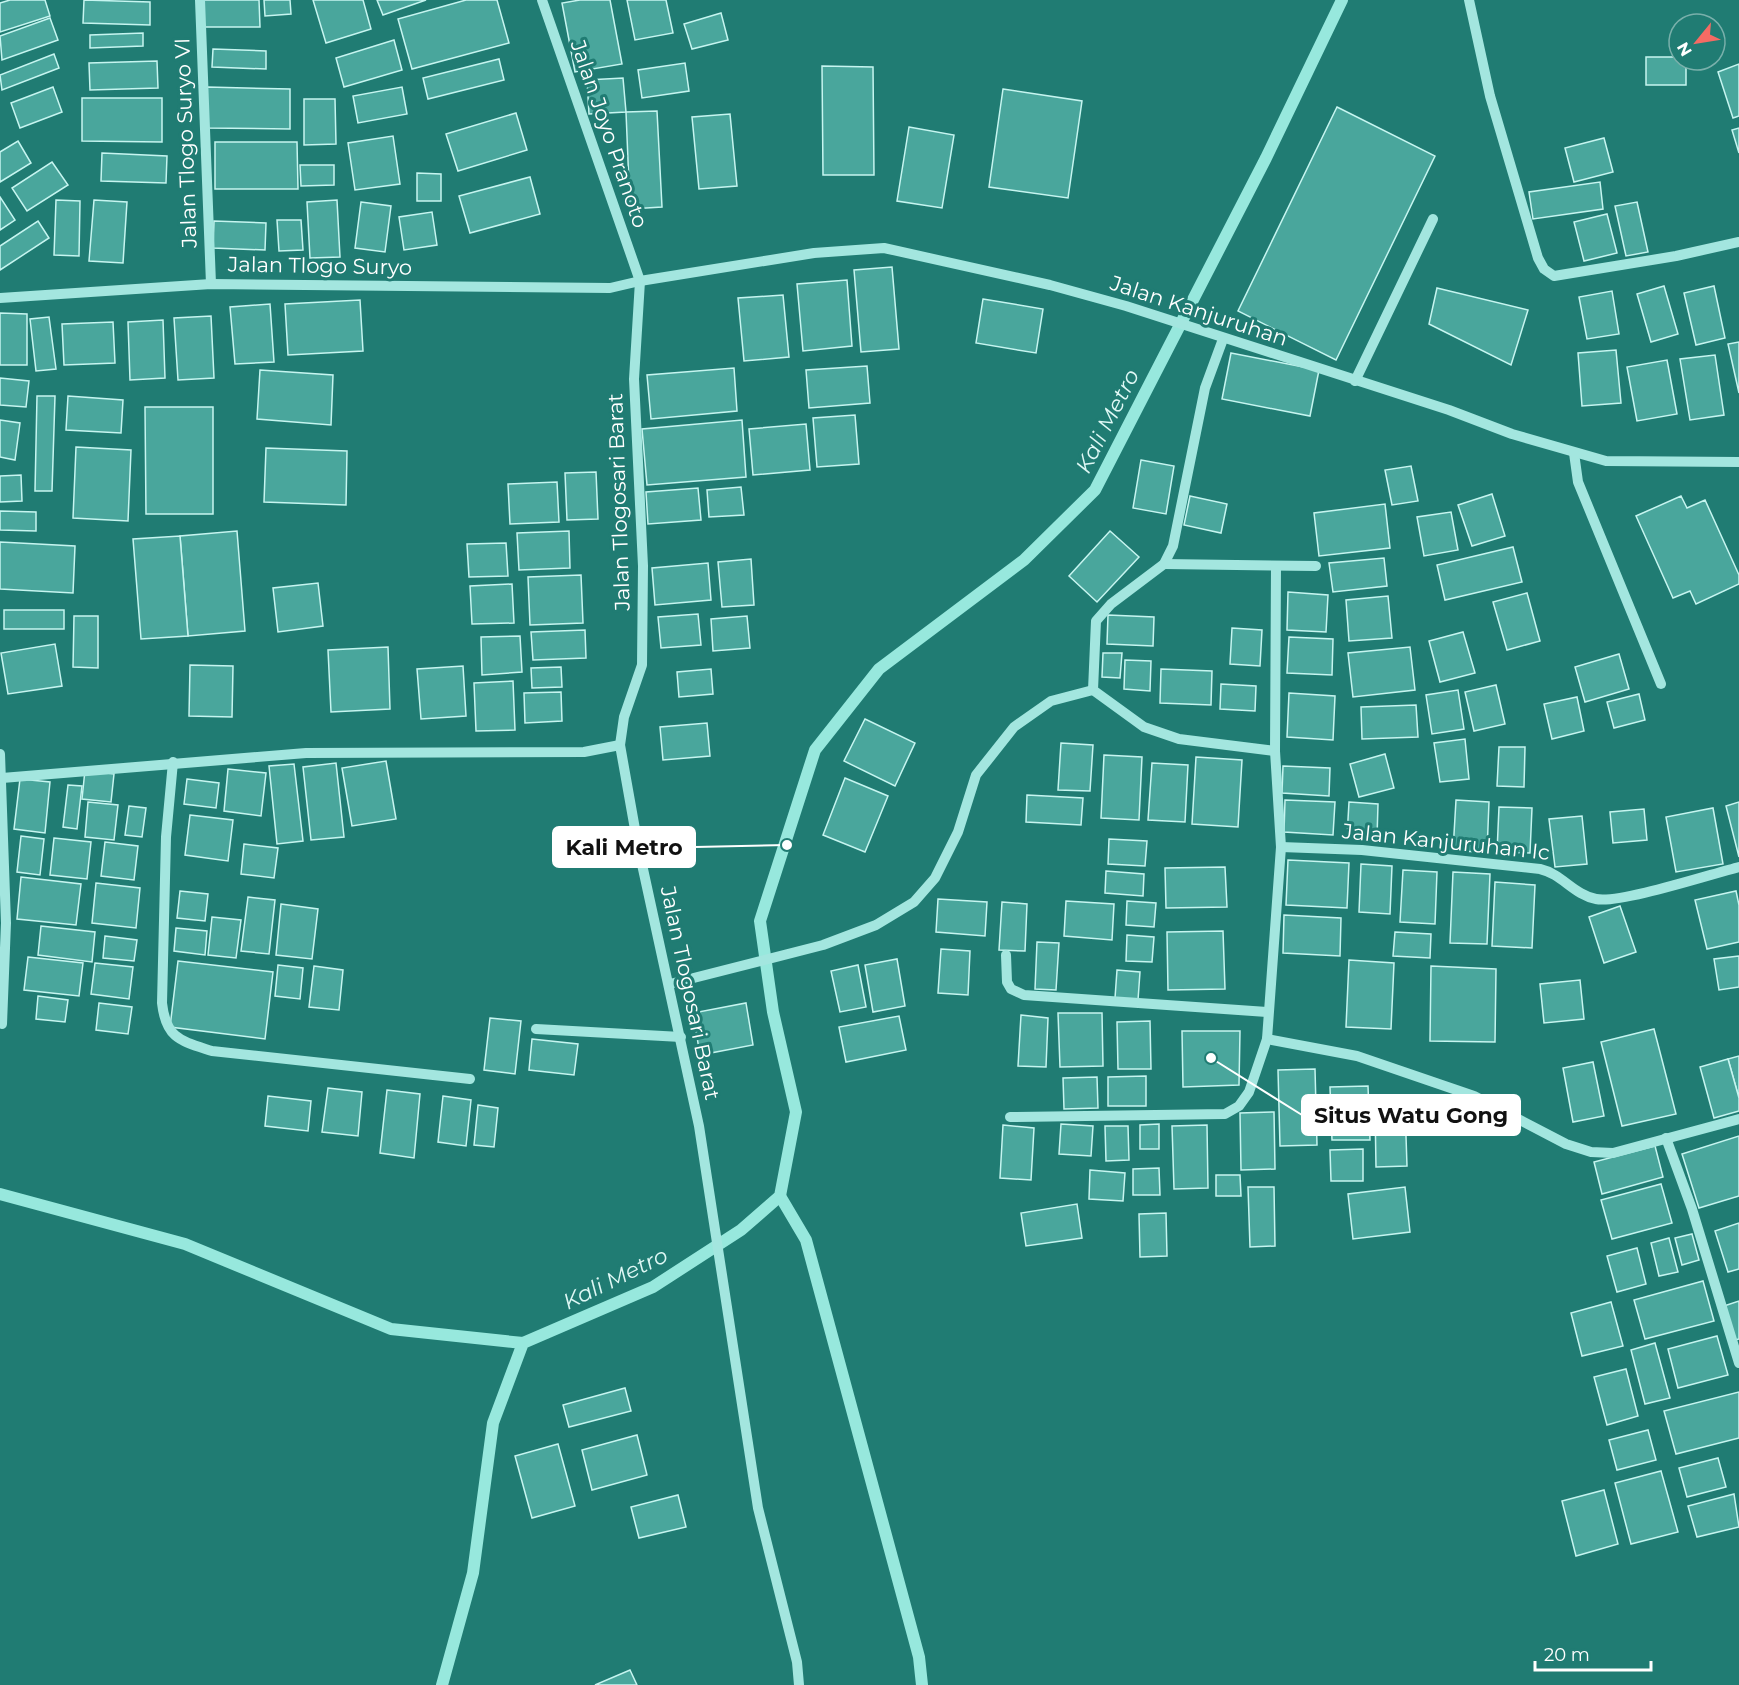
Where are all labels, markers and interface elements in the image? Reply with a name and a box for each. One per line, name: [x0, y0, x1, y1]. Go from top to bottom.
north arrow: [1667, 12, 1727, 72]
street label: Jalan Joyo Pranoto: [565, 36, 653, 231]
street label: Jalan Tlogo Suryo VI: [169, 37, 202, 250]
text: N: [1673, 39, 1696, 60]
street label: Jalan Tlogo Suryo: [227, 251, 412, 280]
street label: Jalan Kanjuruhan: [1106, 270, 1291, 351]
water label: Kali Metro: [1070, 365, 1145, 478]
street label: Jalan Tlogosari Barat: [602, 393, 635, 612]
street label: Jalan Kanjuruhan Ic: [1340, 818, 1551, 865]
callout: Kali Metro: [553, 827, 695, 867]
text: Kali Metro: [565, 834, 683, 861]
street label: Jalan Tlogosari Barat: [655, 883, 725, 1102]
callout: Situs Watu Gong: [1302, 1095, 1520, 1135]
text: Situs Watu Gong: [1314, 1102, 1508, 1129]
water label: Kali Metro: [558, 1241, 672, 1315]
scale bar: [1535, 1634, 1650, 1672]
text: 20 m: [1544, 1644, 1590, 1666]

